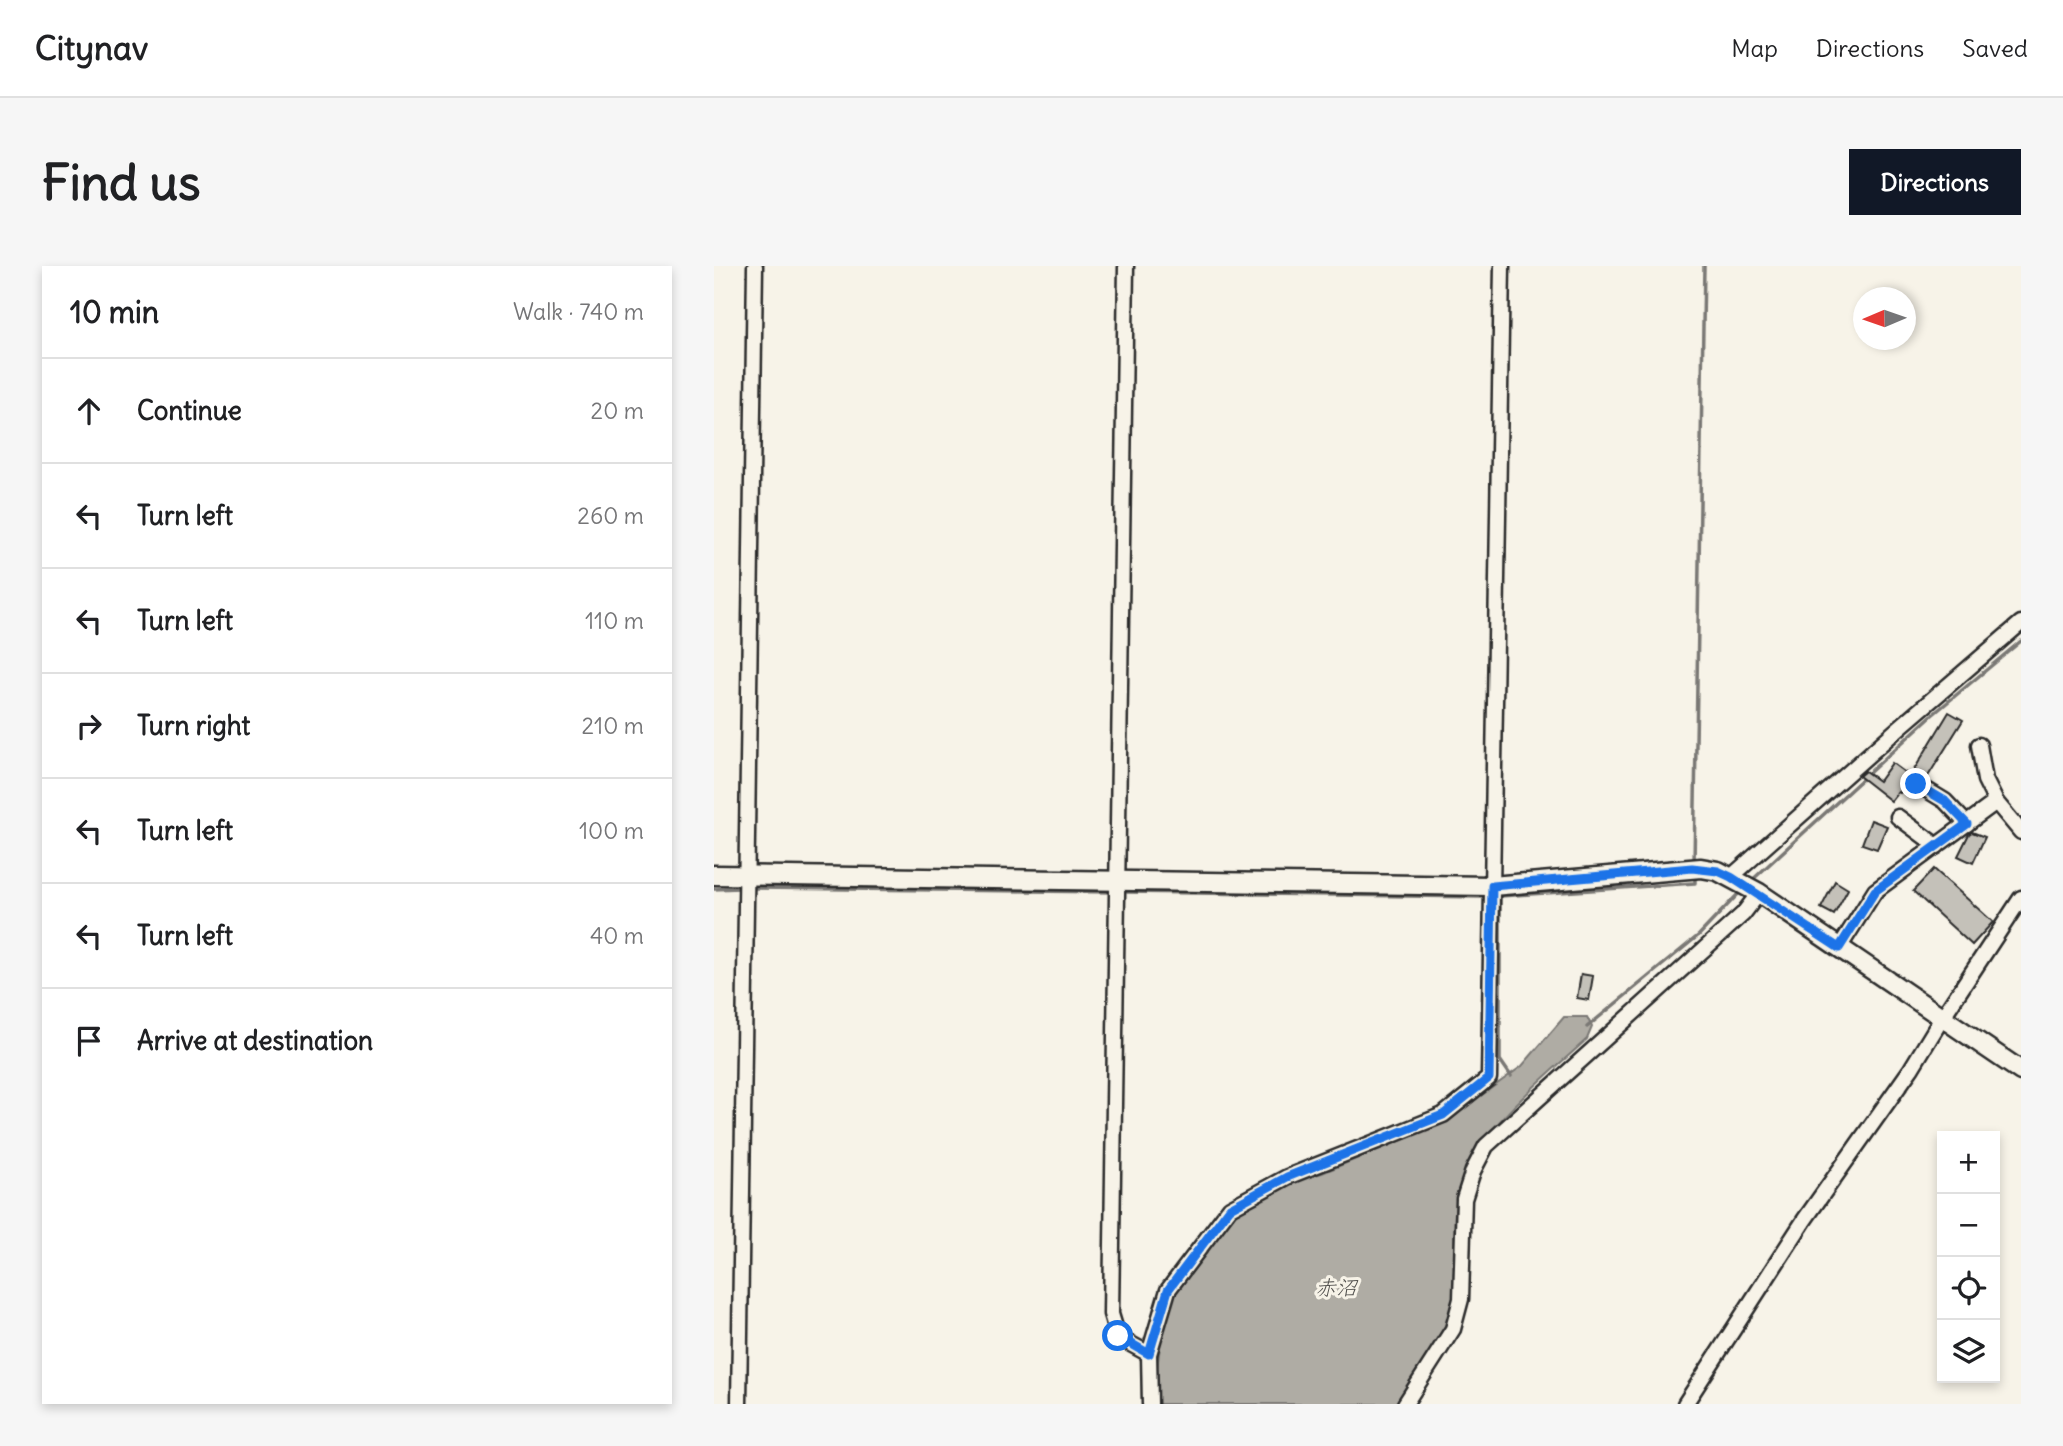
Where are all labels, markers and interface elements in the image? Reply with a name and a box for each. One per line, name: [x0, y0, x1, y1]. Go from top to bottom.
text: Citynav: [35, 27, 148, 69]
text: Map: [1731, 33, 1778, 63]
text: Directions: [1816, 33, 1924, 63]
text: Saved: [1962, 33, 2028, 63]
button: Directions: [1849, 149, 2021, 215]
text: Find us: [42, 152, 200, 213]
north arrow: [1853, 287, 1916, 350]
text: 10 min: [70, 293, 159, 331]
text: Walk · 740 m: [513, 297, 644, 326]
icon: ahead: [70, 392, 108, 430]
text: Continue: [137, 394, 242, 427]
text: 20 m: [591, 396, 644, 425]
icon: left: [70, 497, 108, 535]
text: Turn left: [137, 499, 233, 532]
text: 260 m: [577, 501, 644, 530]
icon: left: [70, 602, 108, 640]
text: Turn left: [137, 604, 233, 637]
text: 110 m: [585, 606, 644, 635]
icon: right: [70, 707, 108, 745]
text: Turn right: [137, 709, 250, 742]
text: 210 m: [581, 711, 644, 740]
route end: [1900, 768, 1931, 799]
icon: left: [70, 812, 108, 850]
text: Turn left: [137, 814, 233, 847]
text: 100 m: [579, 816, 644, 845]
icon: left: [70, 917, 108, 955]
text: Turn left: [137, 919, 233, 952]
text: 40 m: [590, 921, 644, 950]
icon: arrive: [70, 1022, 108, 1060]
text: Arrive at destination: [137, 1024, 373, 1057]
map controls: [1937, 1131, 2000, 1383]
button: +: [1937, 1131, 2000, 1194]
button: −: [1937, 1194, 2000, 1257]
button: locate: [1937, 1257, 2000, 1320]
water label: 赤沼: [1315, 1274, 1359, 1301]
route start: [1102, 1320, 1133, 1351]
button: layers: [1937, 1320, 2000, 1383]

